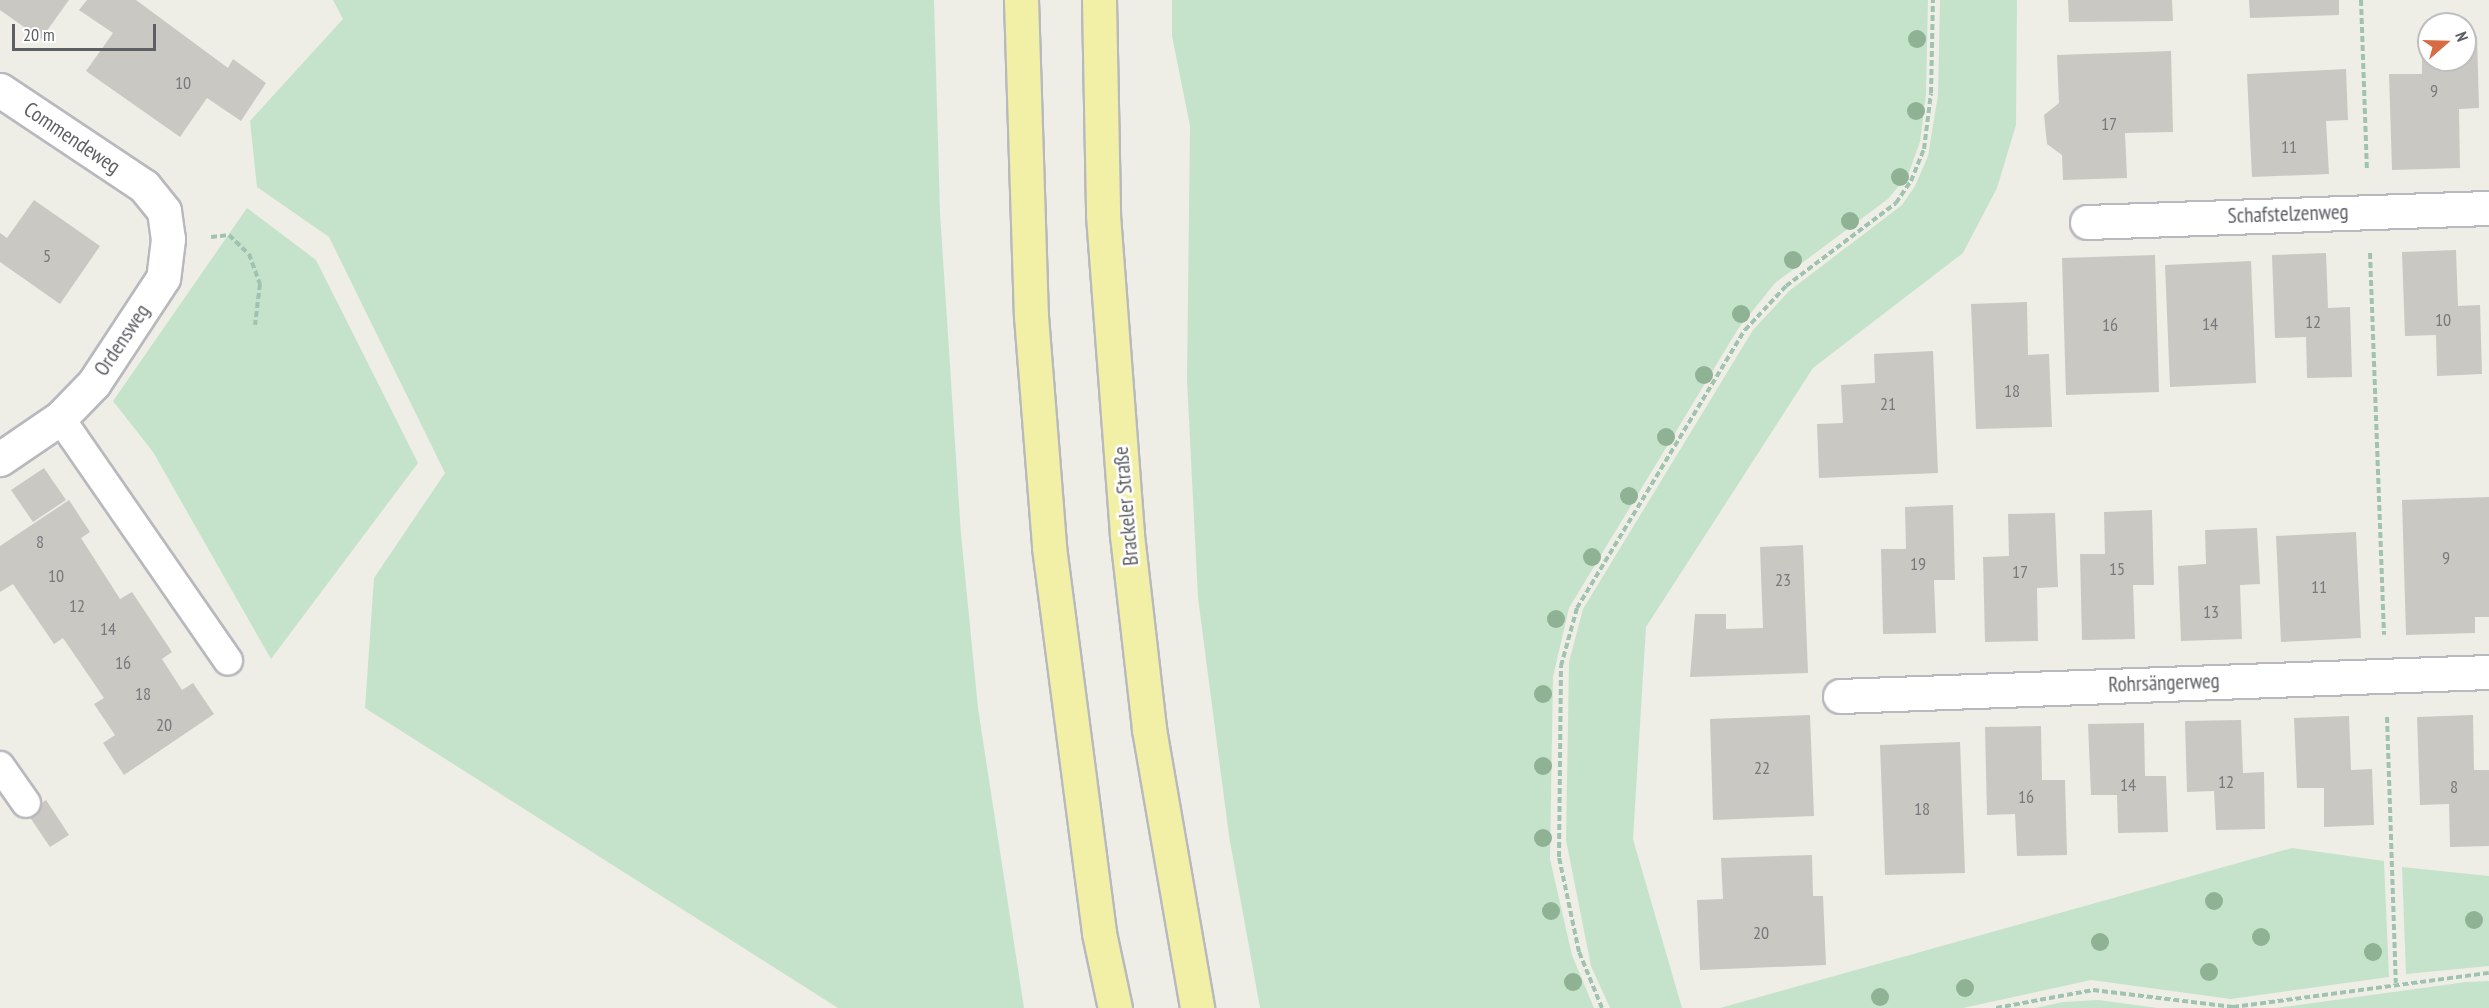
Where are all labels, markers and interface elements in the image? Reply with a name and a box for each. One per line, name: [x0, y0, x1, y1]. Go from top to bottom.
scale bar: [15, 12, 159, 50]
north arrow: [2417, 12, 2477, 72]
text: 20 m: [23, 23, 55, 46]
text: N: [2451, 29, 2473, 44]
house number: 10: [175, 72, 191, 94]
house number: 9: [2430, 80, 2438, 102]
street label: Commendeweg: [19, 97, 125, 179]
house number: 17: [2101, 113, 2117, 135]
house number: 11: [2281, 136, 2297, 158]
street label: Schafstelzenweg: [2227, 199, 2349, 229]
house number: 5: [43, 245, 51, 267]
street label: Ordensweg: [89, 299, 155, 381]
house number: 10: [2435, 309, 2451, 331]
house number: 12: [2305, 311, 2321, 333]
house number: 14: [2202, 313, 2218, 335]
house number: 16: [2102, 314, 2118, 336]
house number: 18: [2004, 380, 2020, 402]
house number: 21: [1880, 393, 1896, 415]
street label: Brackeler Straße: [1108, 445, 1144, 567]
house number: 8: [36, 531, 44, 553]
house number: 9: [2442, 547, 2450, 569]
house number: 19: [1910, 553, 1926, 575]
house number: 15: [2109, 558, 2125, 580]
house number: 17: [2012, 561, 2028, 583]
house number: 10: [48, 565, 64, 587]
house number: 23: [1775, 569, 1791, 591]
house number: 11: [2311, 576, 2327, 598]
house number: 12: [69, 595, 85, 617]
house number: 13: [2203, 601, 2219, 623]
house number: 14: [100, 618, 116, 640]
house number: 16: [115, 652, 131, 674]
street label: Rohrsängerweg: [2108, 668, 2220, 698]
house number: 18: [135, 683, 151, 705]
house number: 20: [156, 714, 172, 736]
house number: 22: [1754, 757, 1770, 779]
house number: 12: [2218, 771, 2234, 793]
house number: 14: [2120, 774, 2136, 796]
house number: 8: [2450, 776, 2458, 798]
house number: 16: [2018, 786, 2034, 808]
house number: 18: [1914, 798, 1930, 820]
house number: 20: [1753, 922, 1769, 944]

